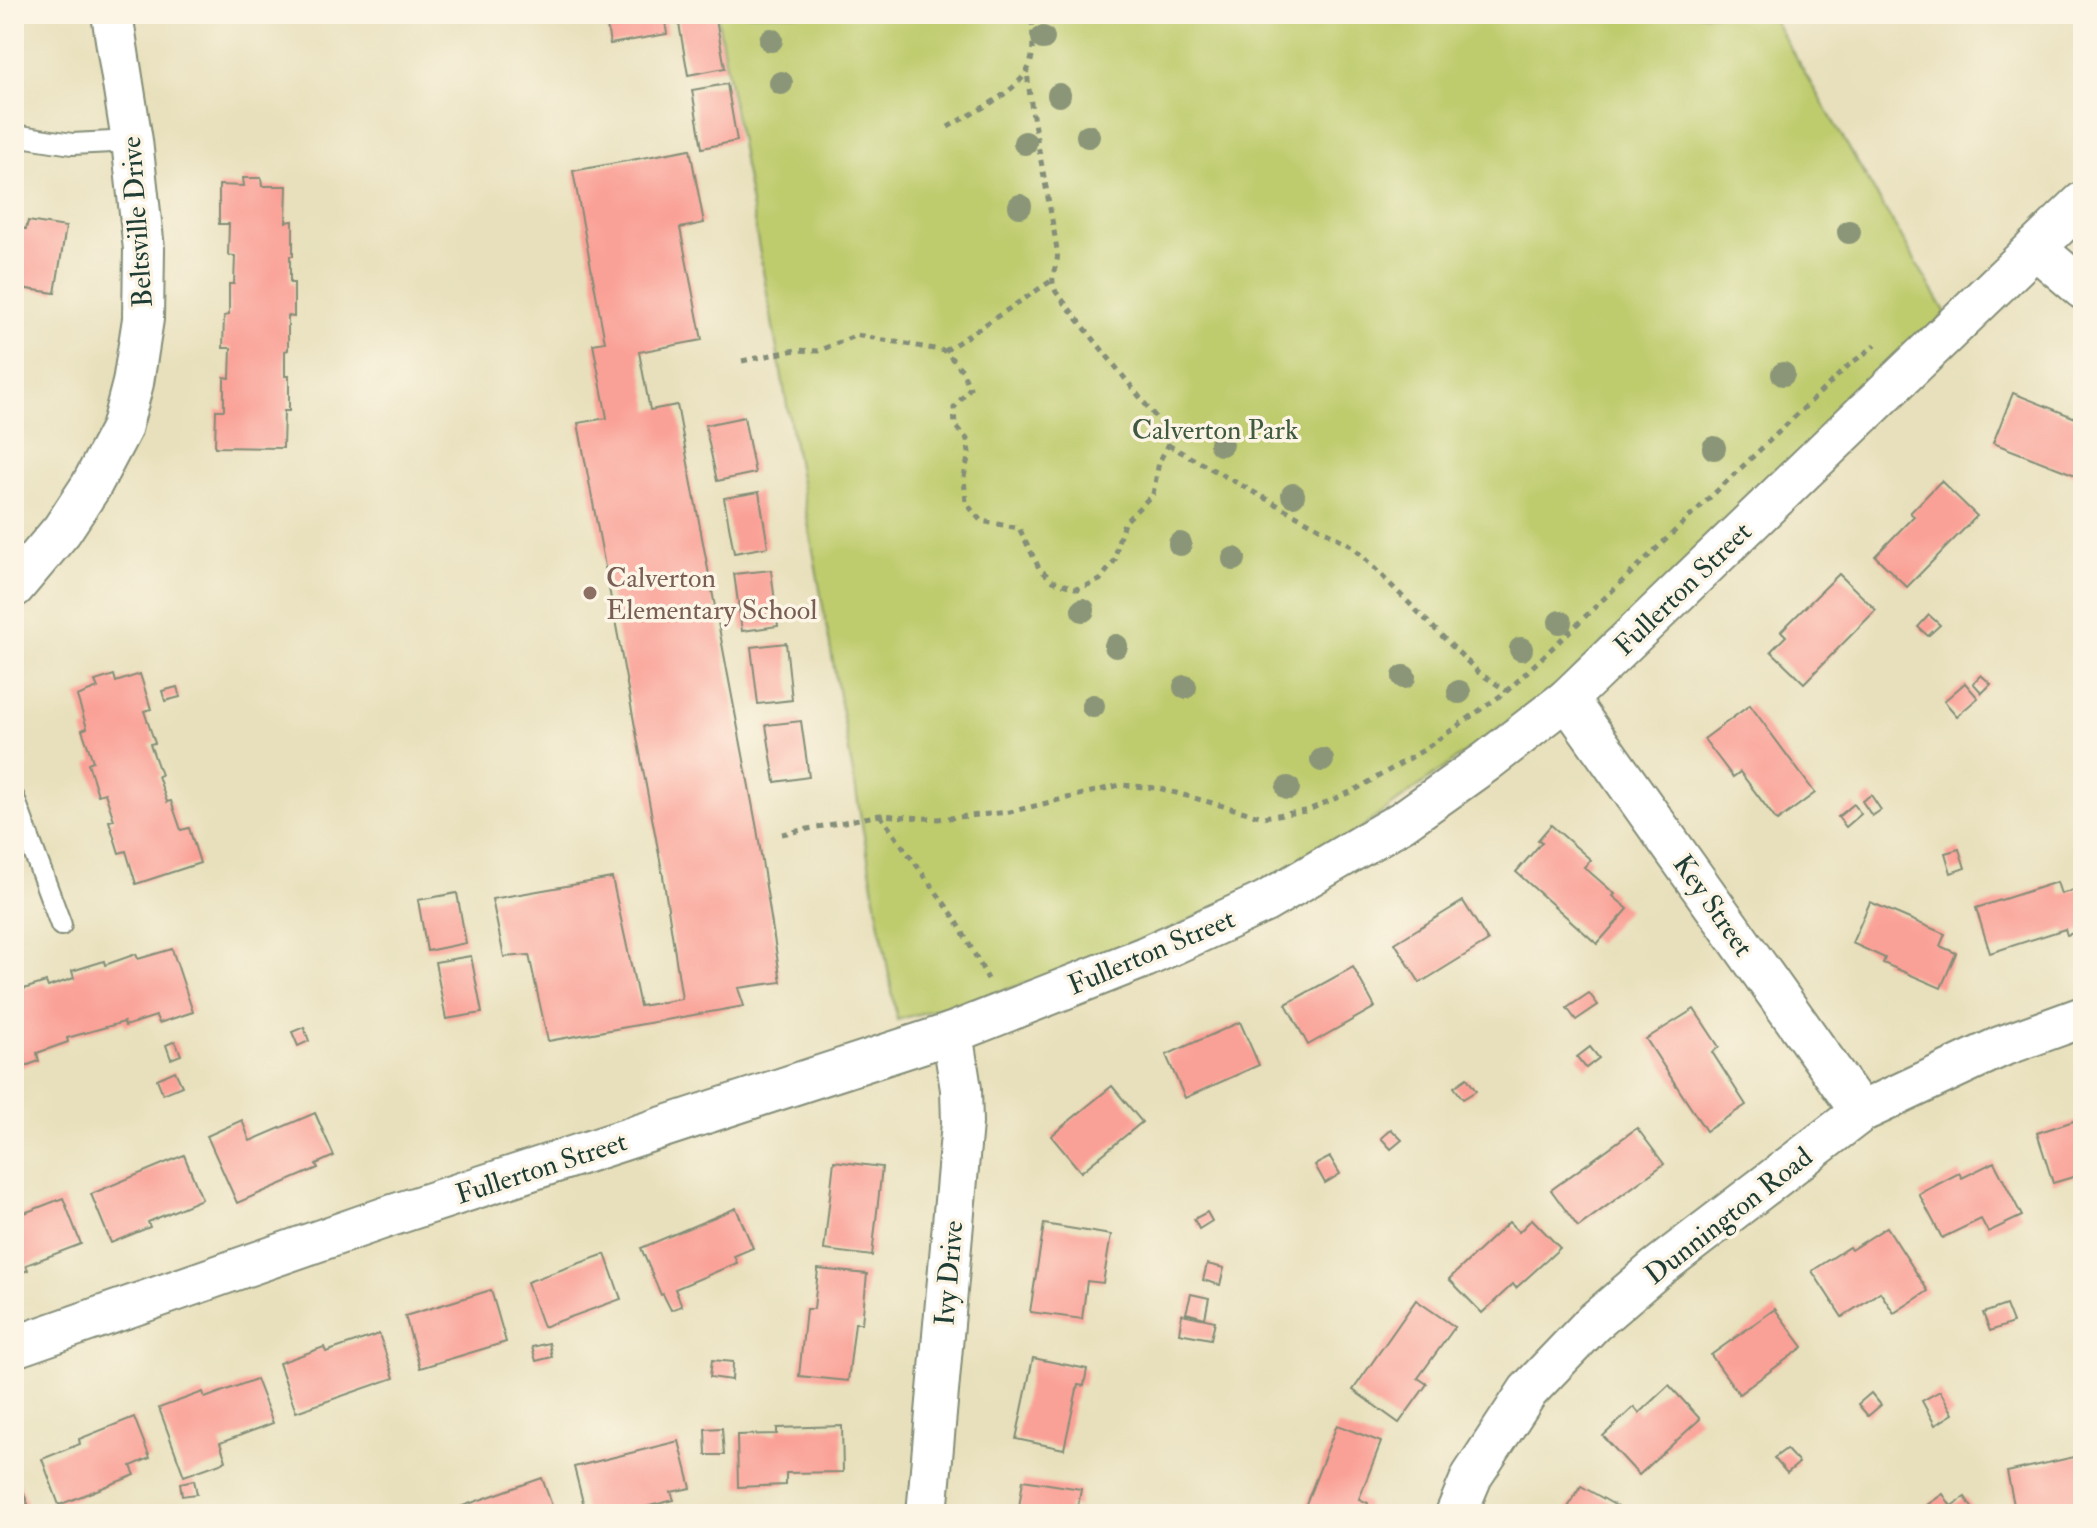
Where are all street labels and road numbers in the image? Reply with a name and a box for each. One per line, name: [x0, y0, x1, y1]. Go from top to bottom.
street label: Beltsville Drive: [114, 135, 161, 308]
street label: Fullerton Street: [1607, 515, 1759, 664]
street label: Key Street: [1665, 848, 1761, 964]
street label: Fullerton Street: [1063, 901, 1240, 1003]
street label: Fullerton Street: [451, 1124, 632, 1213]
street label: Dunnington Road: [1638, 1140, 1820, 1293]
street label: Ivy Drive: [927, 1219, 972, 1327]

